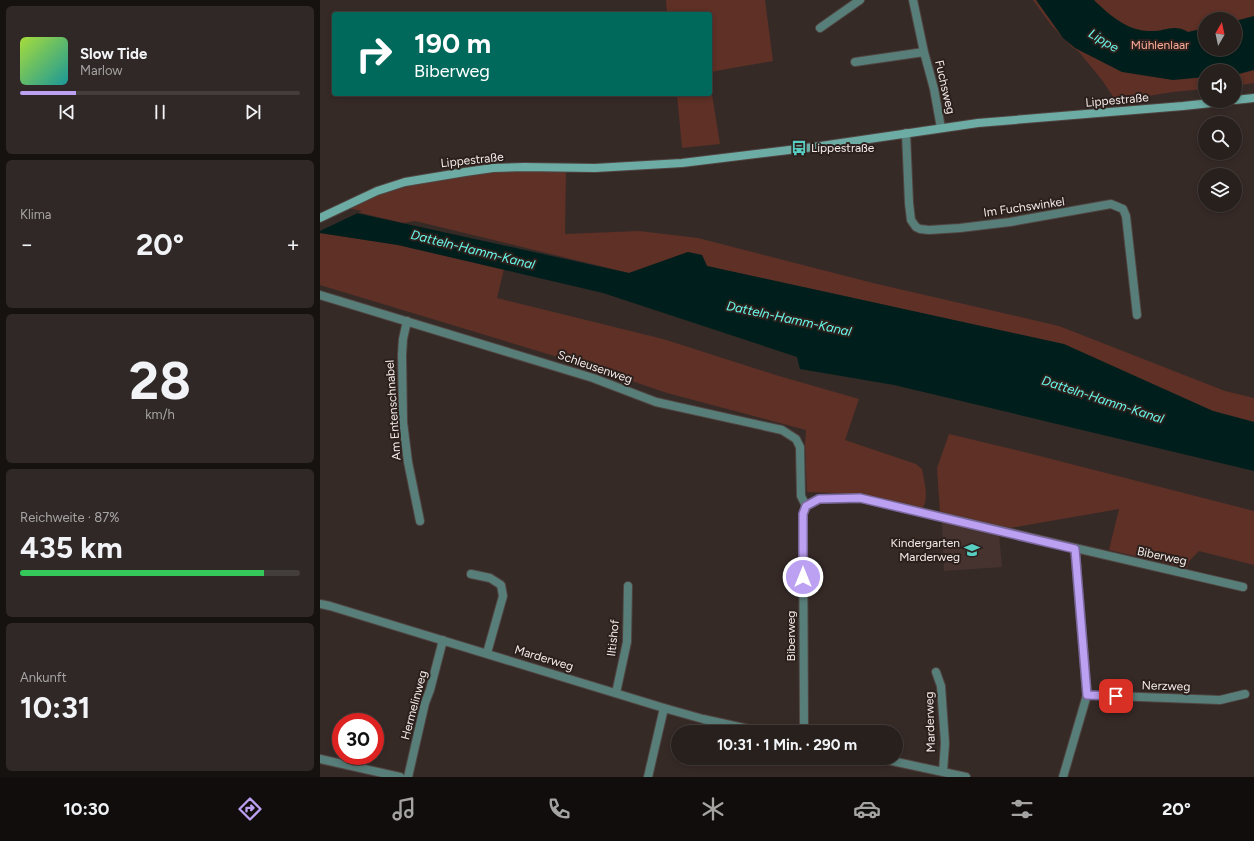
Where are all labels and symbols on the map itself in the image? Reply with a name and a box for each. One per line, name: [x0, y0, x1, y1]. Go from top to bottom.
north arrow: [1198, 12, 1242, 56]
water label: Lippe: [1086, 26, 1121, 55]
park label: Mühlenlaar: [1131, 38, 1189, 52]
street label: Fuchsweg: [932, 59, 958, 115]
street label: Lippestraße: [1085, 90, 1150, 110]
bus stop icon: Lippestraße: [790, 139, 808, 157]
place label: Lippestraße: [811, 141, 875, 155]
street label: Lippestraße: [440, 150, 505, 170]
street label: Im Fuchswinkel: [982, 194, 1066, 220]
water label: Datteln-Hamm-Kanal: [409, 227, 537, 272]
water label: Datteln-Hamm-Kanal: [725, 298, 853, 339]
street label: Schleusenweg: [556, 348, 634, 386]
street label: Am Entenschnabel: [383, 359, 403, 461]
water label: Datteln-Hamm-Kanal: [1040, 373, 1166, 426]
place label: Kindergarten Marderweg: [891, 536, 960, 564]
school or university icon: Kindergarten Marderweg: [963, 541, 981, 559]
street label: Biberweg: [1136, 544, 1188, 568]
position arrow: [782, 556, 824, 598]
street label: Biberweg: [784, 611, 798, 661]
street label: Iltishof: [604, 618, 622, 657]
street label: Marderweg: [513, 642, 575, 674]
street label: Hermelinweg: [398, 669, 430, 741]
street label: Nerzweg: [1141, 678, 1191, 694]
pin: [1099, 679, 1133, 713]
street label: Marderweg: [922, 691, 938, 753]
speed limit sign: 30: [332, 713, 384, 765]

